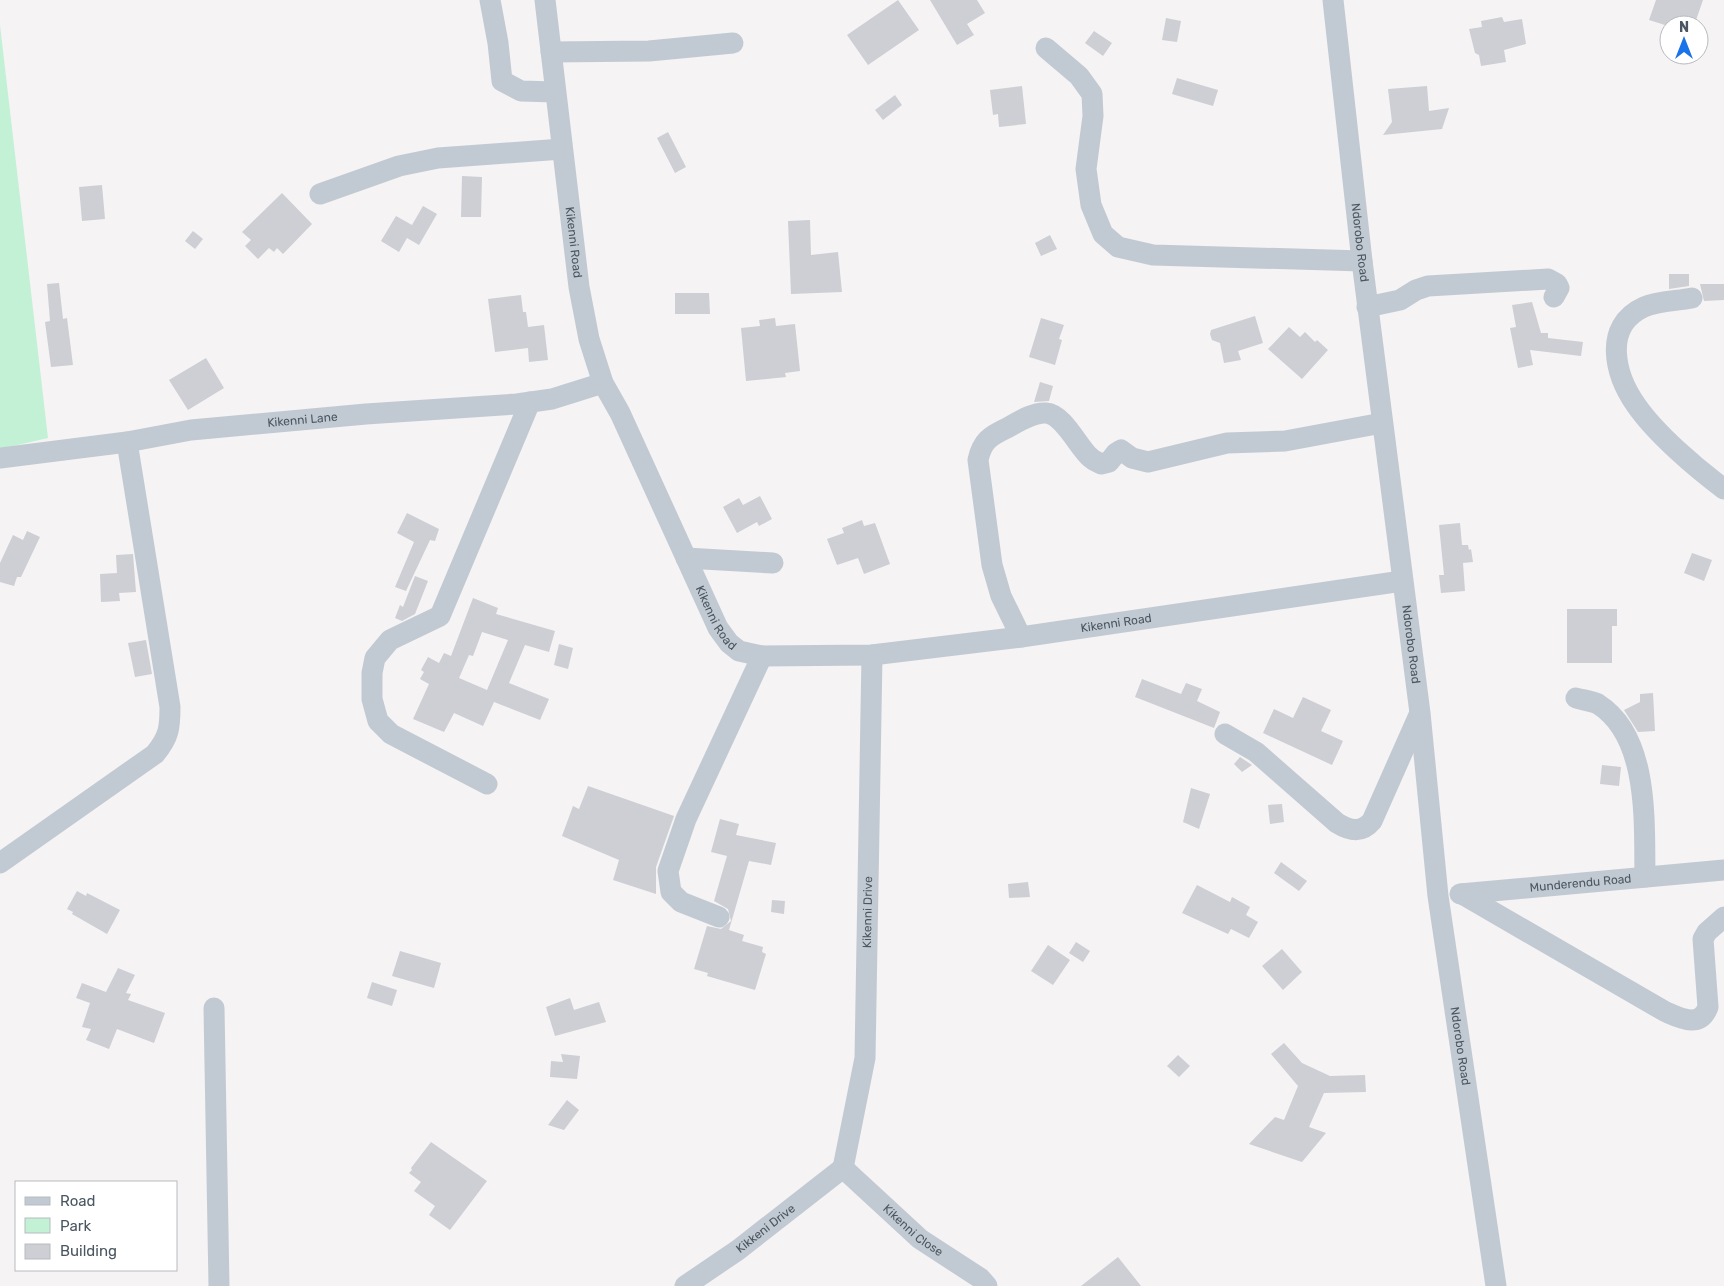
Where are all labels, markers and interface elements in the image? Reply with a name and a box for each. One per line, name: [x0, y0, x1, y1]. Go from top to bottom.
north arrow: [1659, 15, 1709, 65]
text: N: [1679, 19, 1689, 36]
street label: Ndorobo Road: [1349, 202, 1372, 283]
street label: Kikenni Road: [563, 206, 585, 279]
street label: Kikenni Lane: [267, 410, 338, 430]
street label: Kikenni Road: [693, 583, 739, 653]
street label: Ndorobo Road: [1399, 604, 1423, 684]
street label: Kikenni Road: [1080, 611, 1153, 635]
street label: Munderendu Road: [1529, 871, 1632, 895]
street label: Kikenni Drive: [860, 876, 875, 948]
street label: Ndorobo Road: [1448, 1006, 1473, 1086]
legend: [15, 1181, 178, 1271]
text: Road: [60, 1192, 96, 1210]
street label: Kikkeni Drive: [733, 1201, 798, 1256]
street label: Kikenni Close: [880, 1202, 946, 1259]
text: Park: [60, 1217, 91, 1235]
text: Building: [60, 1242, 117, 1260]

